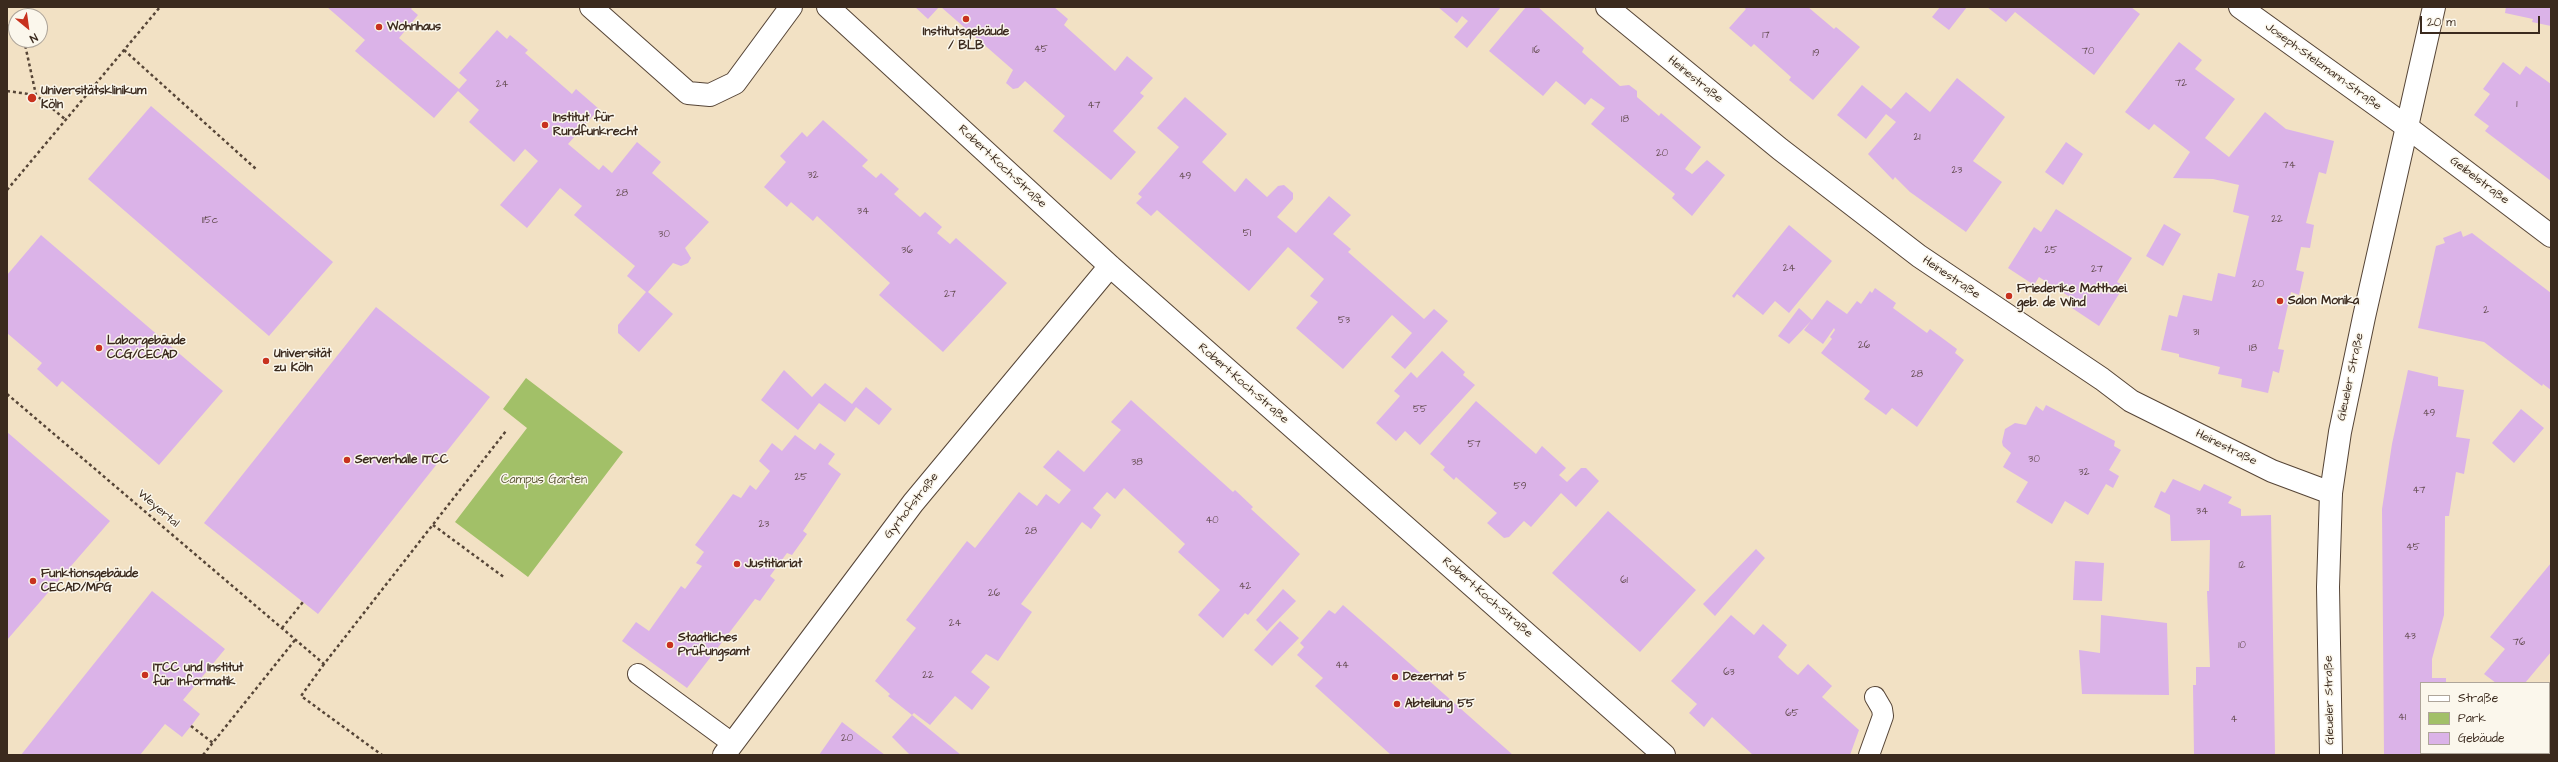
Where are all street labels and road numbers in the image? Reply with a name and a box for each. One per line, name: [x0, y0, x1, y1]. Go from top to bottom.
street label: Joseph-Stelzmann-Straße: [2262, 20, 2384, 114]
street label: Heinestraße: [1665, 53, 1725, 107]
street label: Robert-Koch-Straße: [955, 122, 1049, 212]
street label: Geibelstraße: [2447, 154, 2511, 208]
street label: Heinestraße: [1919, 253, 1983, 303]
street label: Gleueler Straße: [2335, 332, 2367, 422]
street label: Robert-Koch-Straße: [1195, 341, 1291, 427]
street label: Heinestraße: [2193, 427, 2259, 469]
street label: Gyrhofstraße: [882, 470, 942, 542]
street label: Weyertal: [134, 487, 182, 531]
street label: Robert-Koch-Straße: [1439, 555, 1535, 641]
street label: Gleueler Straße: [2322, 655, 2338, 745]

